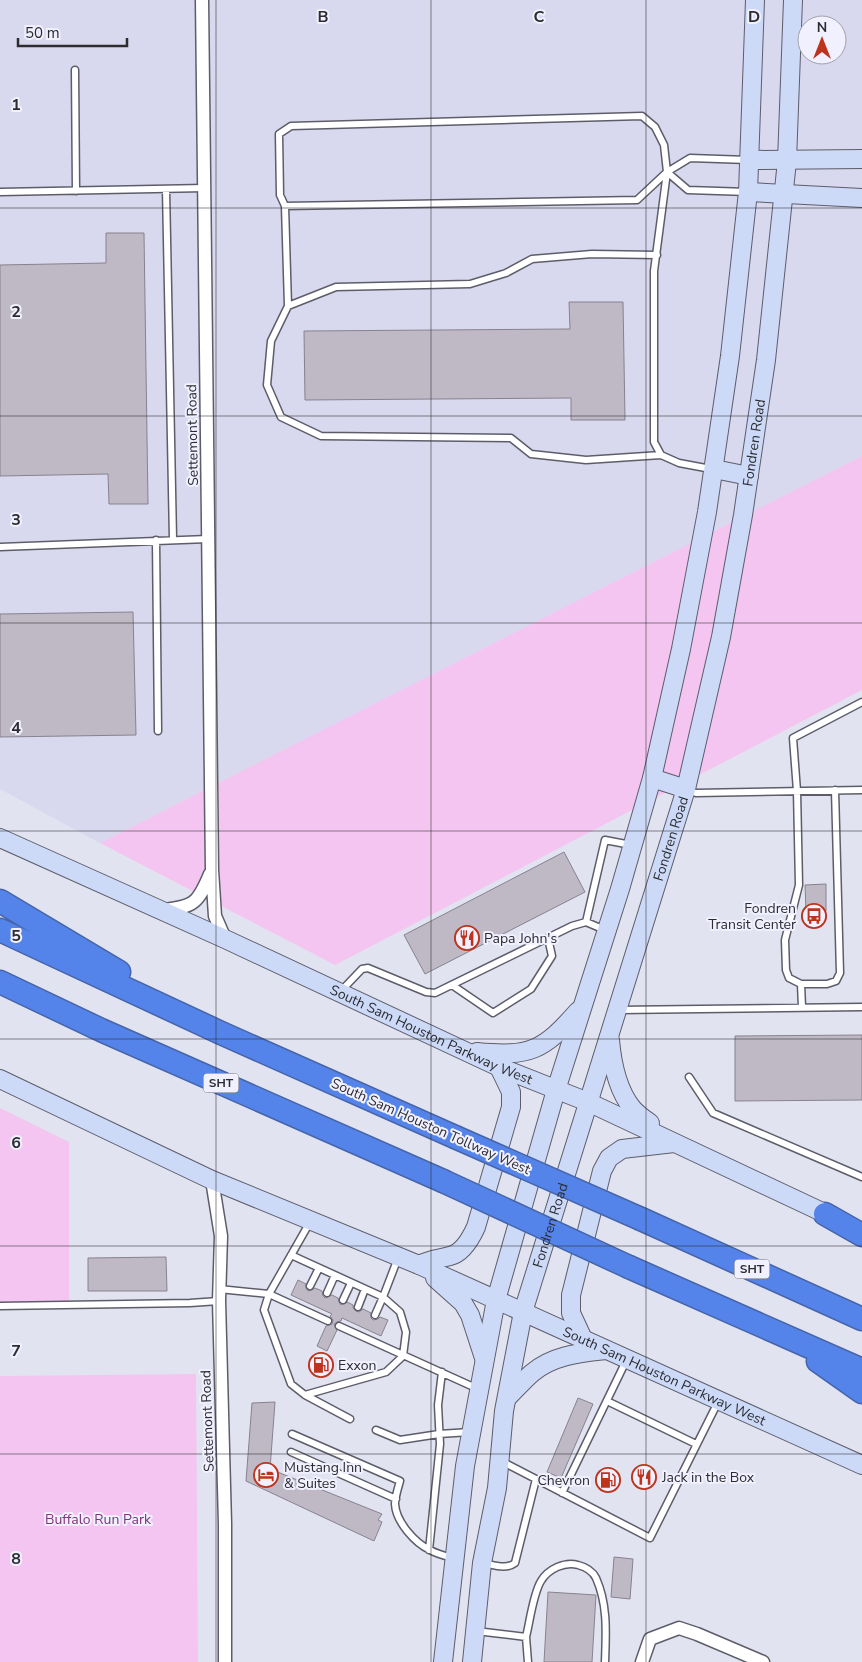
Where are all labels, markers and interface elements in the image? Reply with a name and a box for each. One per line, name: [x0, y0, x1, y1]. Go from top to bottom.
text: B: [317, 6, 329, 28]
text: C: [534, 6, 545, 28]
text: D: [748, 6, 760, 28]
scale bar: [18, 15, 126, 47]
north arrow: [797, 15, 847, 65]
text: N: [817, 18, 827, 37]
text: 50 m: [25, 23, 60, 43]
text: 1: [11, 94, 21, 116]
text: 2: [11, 301, 21, 323]
street label: Settemont Road: [182, 384, 203, 486]
street label: Fondren Road: [738, 398, 770, 488]
text: 3: [11, 509, 21, 531]
text: 4: [11, 717, 21, 739]
street label: Fondren Road: [649, 794, 693, 884]
place label: Fondren Transit Center: [708, 899, 796, 934]
bus stop icon: Fondren Transit Center: [801, 903, 827, 929]
text: 5: [11, 925, 21, 947]
restaurant icon: Papa John's: [454, 925, 480, 951]
place label: Papa John's: [484, 929, 557, 948]
street label: South Sam Houston Parkway West: [327, 980, 535, 1089]
road number: SHT: [204, 1074, 238, 1092]
street label: South Sam Houston Tollway West: [328, 1074, 533, 1179]
text: 6: [11, 1132, 21, 1154]
street label: Fondren Road: [528, 1181, 573, 1270]
road number: SHT: [734, 1260, 770, 1278]
street label: South Sam Houston Parkway West: [560, 1322, 769, 1430]
text: 7: [11, 1340, 21, 1362]
fuel station icon: Exxon: [308, 1352, 334, 1378]
place label: Exxon: [338, 1356, 376, 1375]
street label: Settemont Road: [196, 1370, 219, 1472]
place label: Mustang Inn & Suites: [284, 1458, 362, 1493]
hotel icon: Mustang Inn & Suites: [253, 1462, 279, 1488]
restaurant icon: Jack in the Box: [631, 1464, 657, 1490]
fuel station icon: Chevron: [595, 1467, 621, 1493]
place label: Jack in the Box: [661, 1468, 755, 1487]
place label: Chevron: [537, 1471, 590, 1490]
park label: Buffalo Run Park: [45, 1510, 152, 1529]
text: 8: [11, 1548, 21, 1570]

